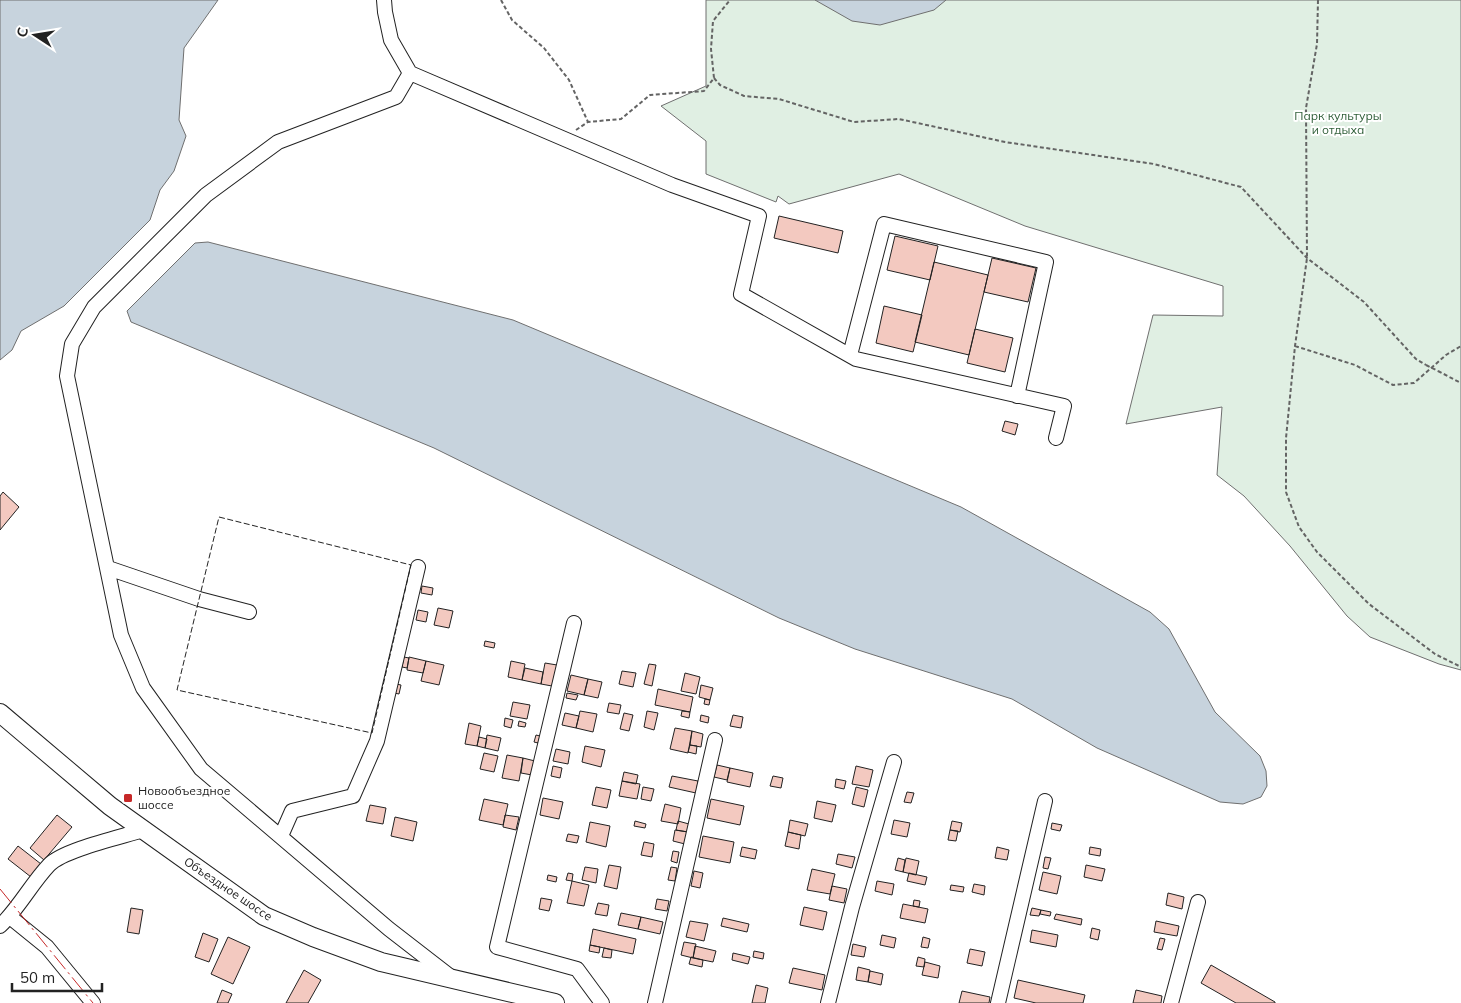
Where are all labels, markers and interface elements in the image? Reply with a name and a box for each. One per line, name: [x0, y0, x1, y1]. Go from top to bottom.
north arrow: [10, 10, 60, 60]
text: С: [12, 26, 32, 39]
park label: Парк культуры и отдыха: [1294, 108, 1382, 137]
place label: Новообъездное шоссе: [138, 783, 231, 812]
marker: Новообъездное шоссе: [122, 792, 134, 804]
street label: Объездное шоссе: [181, 853, 276, 924]
scale bar: [12, 960, 102, 992]
text: 50 m: [20, 968, 55, 987]

